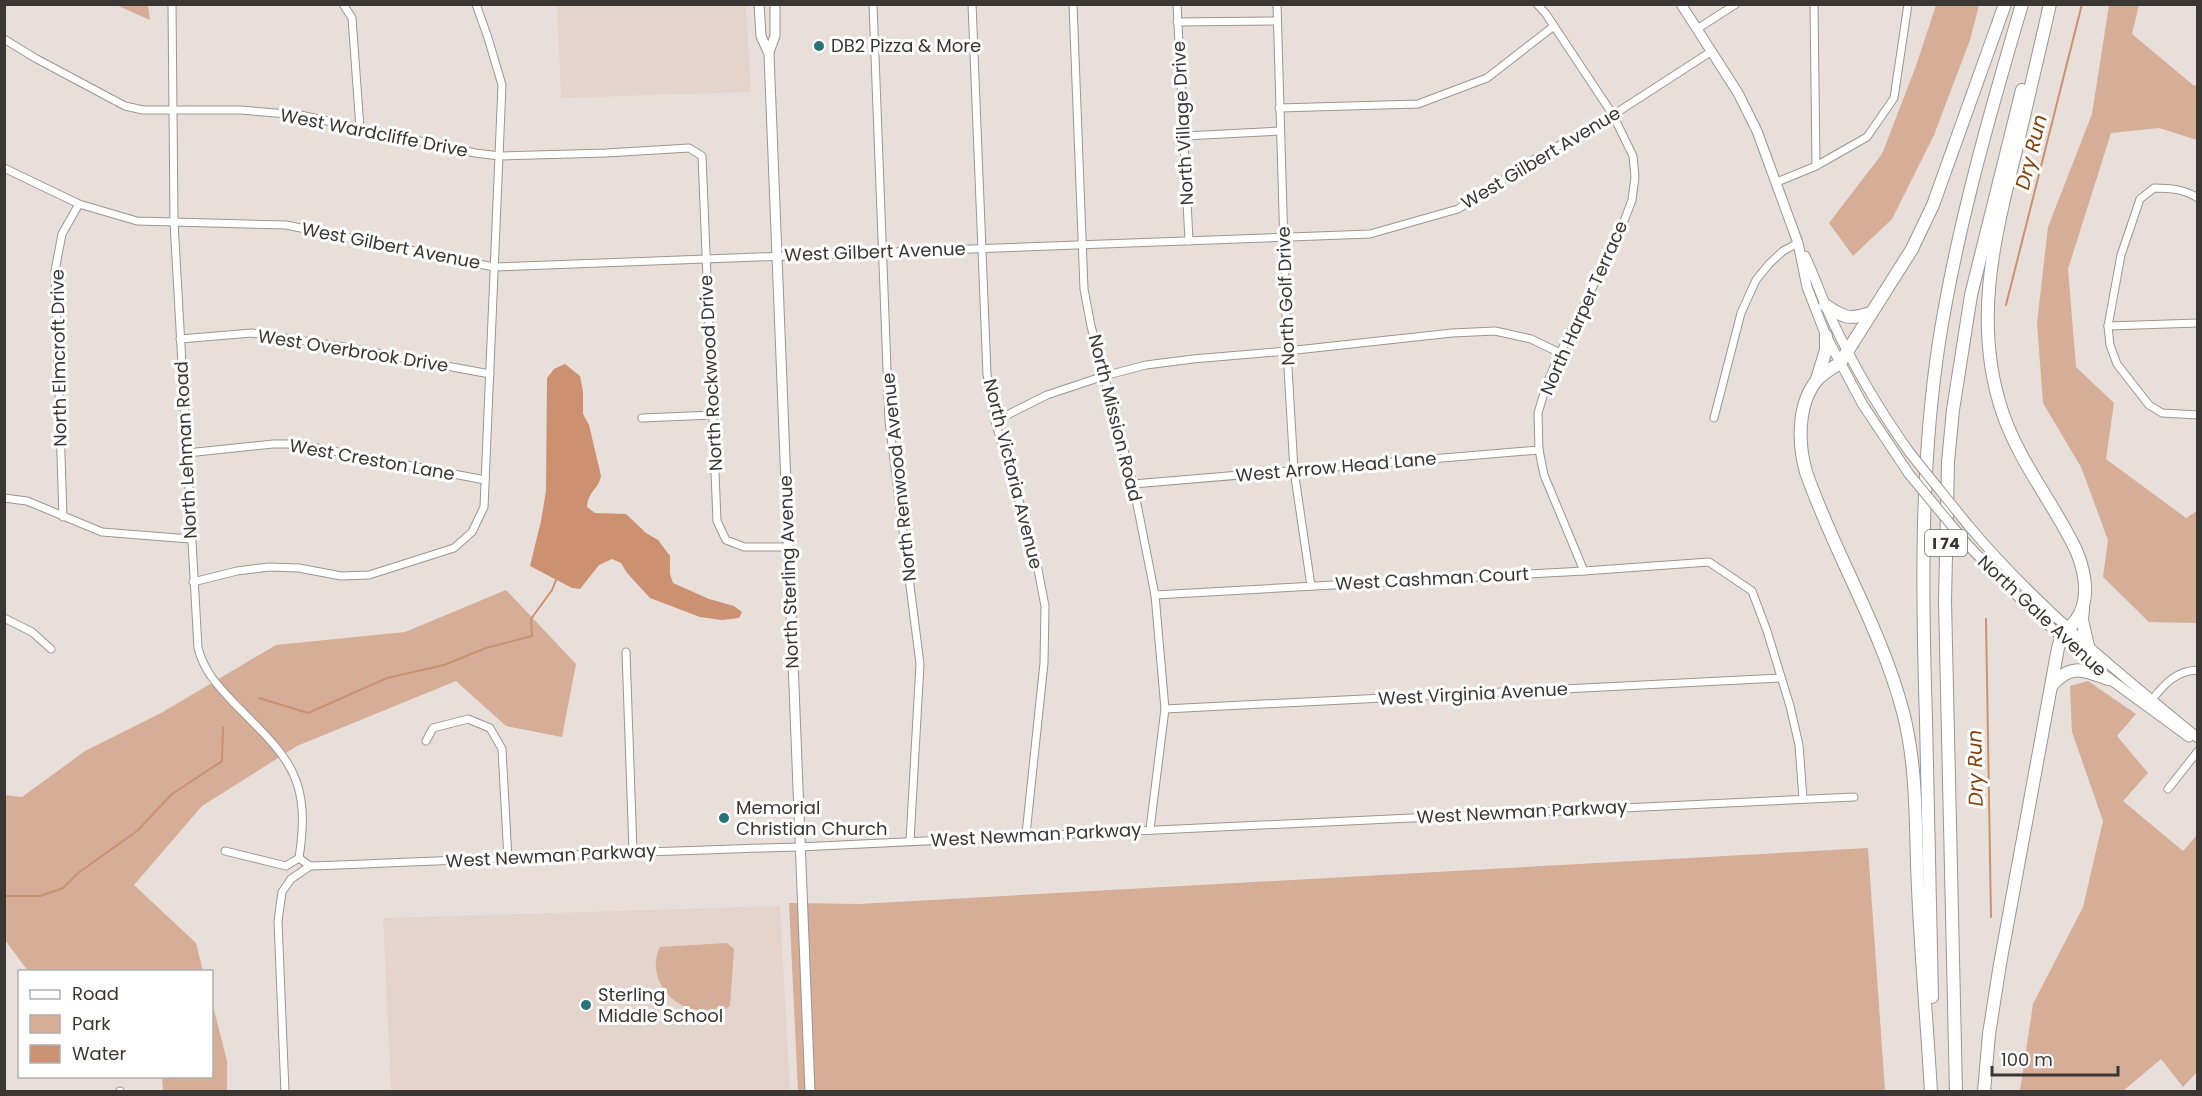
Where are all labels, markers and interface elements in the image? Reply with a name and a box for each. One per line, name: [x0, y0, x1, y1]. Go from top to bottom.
place label: DB2 Pizza & More: [831, 33, 981, 58]
marker: DB2 Pizza & More: [812, 39, 826, 53]
street label: North Village Drive: [1166, 40, 1199, 206]
street label: West Gilbert Avenue: [1457, 100, 1625, 215]
street label: West Wardcliffe Drive: [278, 102, 470, 163]
water label: Dry Run: [2008, 111, 2054, 193]
street label: West Gilbert Avenue: [300, 216, 482, 275]
street label: North Harper Terrace: [1534, 217, 1633, 399]
street label: North Golf Drive: [1271, 226, 1300, 366]
street label: West Gilbert Avenue: [784, 236, 966, 267]
street label: North Elmcroft Drive: [44, 269, 73, 447]
street label: North Rockwood Drive: [693, 274, 728, 472]
street label: West Overbrook Drive: [256, 323, 450, 378]
street label: North Mission Road: [1083, 332, 1148, 504]
street label: North Lehman Road: [168, 360, 203, 540]
street label: North Renwood Avenue: [875, 371, 922, 583]
street label: North Victoria Avenue: [978, 376, 1049, 572]
street label: West Creston Lane: [287, 433, 457, 486]
street label: West Arrow Head Lane: [1234, 445, 1437, 488]
street label: North Sterling Avenue: [773, 475, 804, 669]
road number: I 74: [1925, 530, 1967, 556]
street label: North Gale Avenue: [1972, 549, 2112, 682]
street label: West Cashman Court: [1335, 561, 1529, 596]
street label: West Virginia Avenue: [1377, 676, 1568, 711]
water label: Dry Run: [1960, 729, 1990, 807]
street label: West Newman Parkway: [1416, 794, 1628, 829]
place label: Memorial Christian Church: [736, 795, 888, 841]
marker: Memorial Christian Church: [717, 811, 731, 825]
street label: West Newman Parkway: [930, 817, 1142, 852]
street label: West Newman Parkway: [445, 838, 657, 873]
legend: [18, 970, 213, 1078]
text: Road: [72, 981, 119, 1006]
place label: Sterling Middle School: [598, 982, 723, 1028]
marker: Sterling Middle School: [579, 998, 593, 1012]
text: Park: [72, 1011, 111, 1036]
scale bar: [1992, 1039, 2118, 1077]
text: Water: [72, 1041, 126, 1066]
text: 100 m: [2001, 1047, 2053, 1072]

